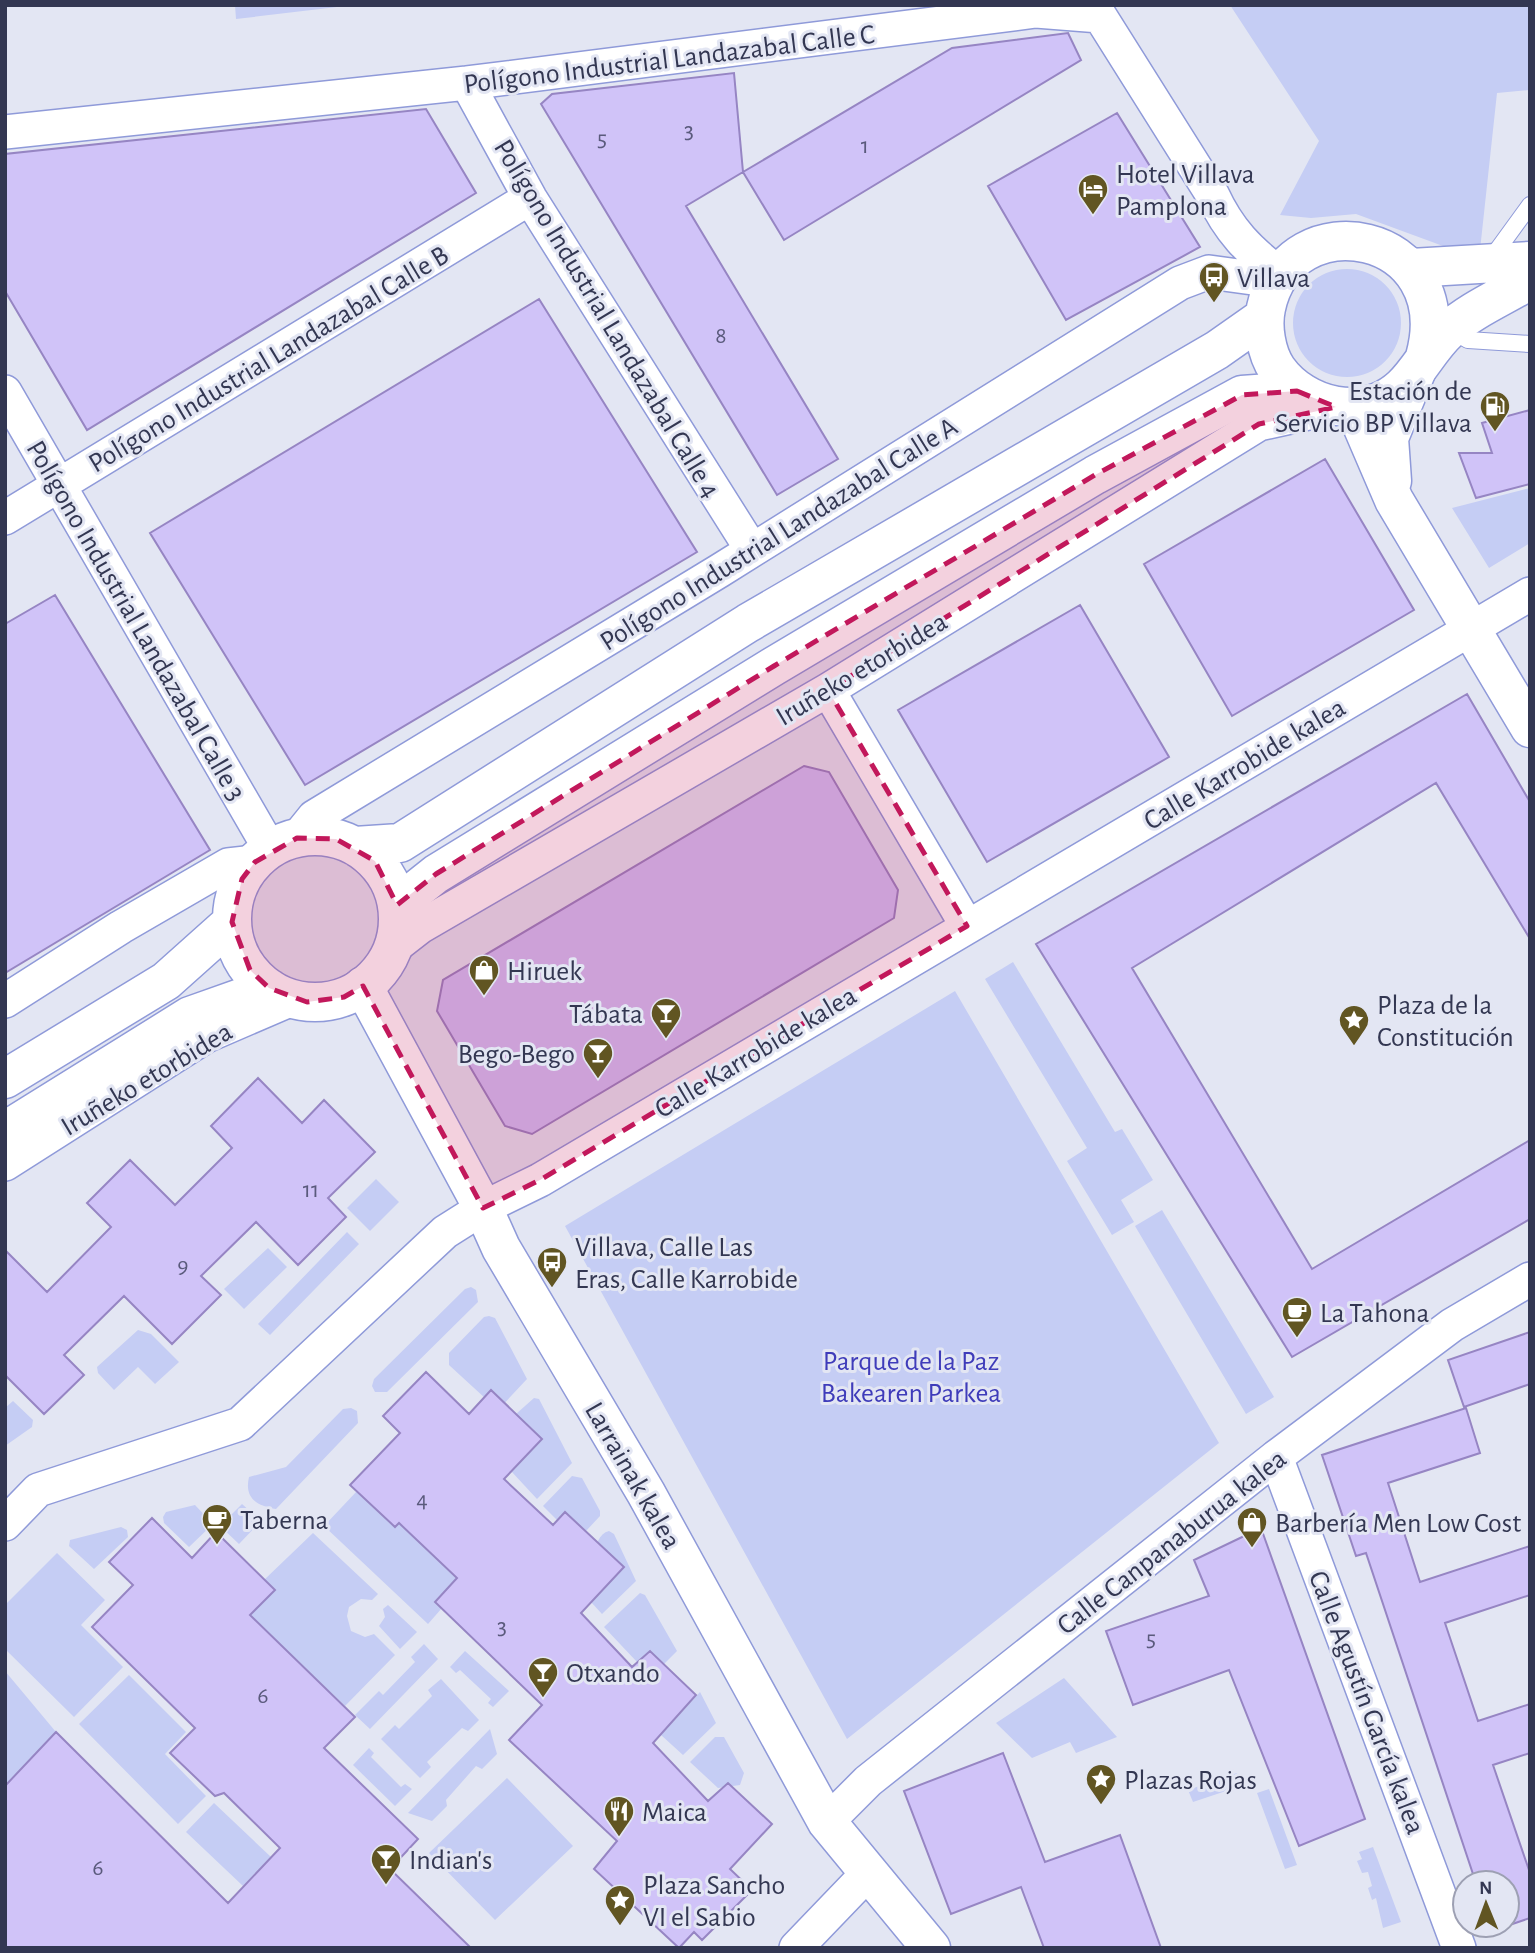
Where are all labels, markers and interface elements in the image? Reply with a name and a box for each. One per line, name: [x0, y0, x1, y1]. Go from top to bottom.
street label: Polígono Industrial Landazabal Calle C: [462, 21, 876, 99]
house number: 3: [684, 119, 694, 143]
house number: 5: [597, 127, 607, 151]
house number: 1: [861, 134, 869, 158]
street label: Polígono Industrial Landazabal Calle 4: [488, 135, 725, 503]
place label: Hotel Villava Pamplona: [1116, 161, 1255, 221]
hotel icon: Hotel Villava Pamplona: [1076, 172, 1110, 216]
street label: Polígono Industrial Landazabal Calle B: [84, 241, 454, 478]
bus stop icon: Villava: [1197, 260, 1231, 304]
place label: Villava: [1237, 265, 1310, 293]
house number: 8: [715, 324, 727, 348]
place label: Estación de Servicio BP Villava: [1275, 378, 1472, 438]
fuel station icon: Estación de Servicio BP Villava: [1478, 389, 1512, 433]
street label: Polígono Industrial Landazabal Calle A: [596, 413, 963, 657]
street label: Polígono Industrial Landazabal Calle 3: [20, 436, 250, 806]
street label: Iruñeko etorbidea: [772, 608, 952, 732]
street label: Calle Karrobide kalea: [1139, 694, 1351, 836]
shop icon: Hiruek: [467, 953, 501, 997]
place label: Hiruek: [507, 958, 582, 986]
street label: Calle Karrobide kalea: [650, 982, 862, 1124]
place label: Plaza de la Constitución: [1377, 992, 1514, 1052]
bar icon: Tábata: [649, 996, 683, 1040]
place label: Tábata: [569, 1001, 643, 1029]
place icon: Plaza de la Constitución: [1337, 1003, 1371, 1047]
street label: Iruñeko etorbidea: [57, 1018, 237, 1142]
bar icon: Bego-Bego: [581, 1036, 615, 1080]
place label: Bego-Bego: [458, 1041, 575, 1069]
house number: 11: [303, 1178, 319, 1202]
place label: Villava, Calle Las Eras, Calle Karrobide: [575, 1234, 798, 1294]
bus stop icon: Villava, Calle Las Eras, Calle Karrobide: [535, 1245, 569, 1289]
house number: 9: [177, 1254, 189, 1278]
cafe icon: La Tahona: [1280, 1295, 1314, 1339]
place label: La Tahona: [1320, 1300, 1429, 1328]
park label: Parque de la Paz Bakearen Parkea: [821, 1348, 1001, 1408]
street label: Larrainak kalea: [579, 1398, 686, 1554]
street label: Calle Canpanaburua kalea: [1053, 1445, 1292, 1640]
house number: 4: [416, 1488, 428, 1512]
cafe icon: Taberna: [200, 1502, 234, 1546]
shop icon: Barbería Men Low Cost: [1235, 1505, 1269, 1549]
place label: Taberna: [240, 1507, 329, 1535]
place label: Barbería Men Low Cost: [1275, 1510, 1521, 1538]
street label: Calle Agustín García kalea: [1303, 1567, 1429, 1838]
house number: 3: [497, 1615, 507, 1639]
house number: 5: [1146, 1627, 1156, 1651]
bar icon: Otxando: [526, 1655, 560, 1699]
place label: Otxando: [566, 1660, 660, 1688]
house number: 6: [257, 1684, 269, 1708]
place icon: Plazas Rojas: [1084, 1762, 1118, 1806]
place label: Plazas Rojas: [1124, 1767, 1257, 1795]
restaurant icon: Maica: [602, 1794, 636, 1838]
place label: Maica: [642, 1799, 707, 1827]
bar icon: Indian's: [369, 1842, 403, 1886]
place label: Indian's: [409, 1847, 492, 1875]
house number: 6: [92, 1856, 104, 1880]
north arrow: [1451, 1869, 1521, 1939]
place label: Plaza Sancho VI el Sabio: [643, 1872, 785, 1932]
text: N: [1479, 1879, 1493, 1898]
place icon: Plaza Sancho VI el Sabio: [603, 1883, 637, 1927]

